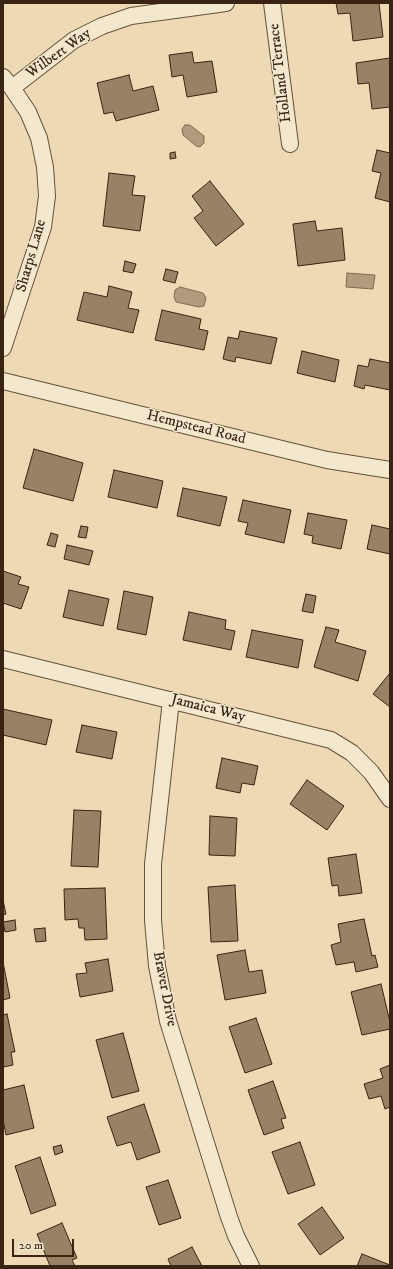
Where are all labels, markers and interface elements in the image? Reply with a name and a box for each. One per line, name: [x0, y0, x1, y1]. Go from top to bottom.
street label: Holland Terrace: [266, 22, 296, 124]
street label: Wilbert Way: [23, 25, 95, 83]
street label: Sharps Lane: [13, 218, 51, 294]
street label: Hempstead Road: [145, 407, 247, 449]
street label: Jamaica Way: [169, 691, 247, 727]
street label: Braver Drive: [148, 950, 180, 1028]
scale bar: [14, 1231, 76, 1257]
text: 20 m: [19, 1238, 43, 1253]

